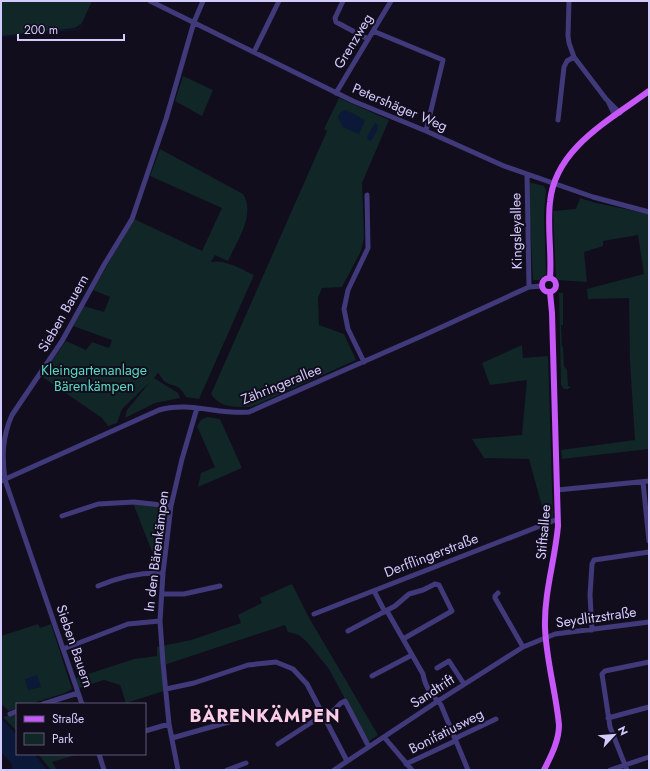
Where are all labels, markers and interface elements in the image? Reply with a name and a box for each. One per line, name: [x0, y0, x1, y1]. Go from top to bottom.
street label: Grenzweg: [329, 10, 377, 72]
scale bar: [18, 16, 124, 42]
text: 200 m: [24, 21, 58, 39]
street label: Petershäger Weg: [349, 78, 451, 136]
street label: Kingsleyallee: [505, 193, 527, 269]
street label: Sieben Bauern: [33, 271, 93, 355]
street label: Zähringerallee: [238, 359, 324, 409]
park label: Kleingartenanlage Bärenkämpen: [41, 360, 147, 396]
street label: In den Bärenkämpen: [139, 489, 173, 613]
street label: Stiftsallee: [531, 504, 555, 560]
street label: Derfflingerstraße: [381, 528, 481, 582]
street label: Seydlitzstraße: [554, 601, 638, 633]
street label: Sieben Bauern: [51, 602, 99, 690]
street label: Sandtrift: [406, 669, 458, 713]
legend: [16, 703, 146, 755]
district label: BÄRENKÄMPEN: [190, 703, 340, 729]
street label: Bonifatiusweg: [405, 704, 487, 758]
text: Straße: [52, 710, 84, 728]
north arrow: [594, 715, 634, 755]
text: N: [614, 723, 632, 738]
text: Park: [52, 730, 74, 748]

